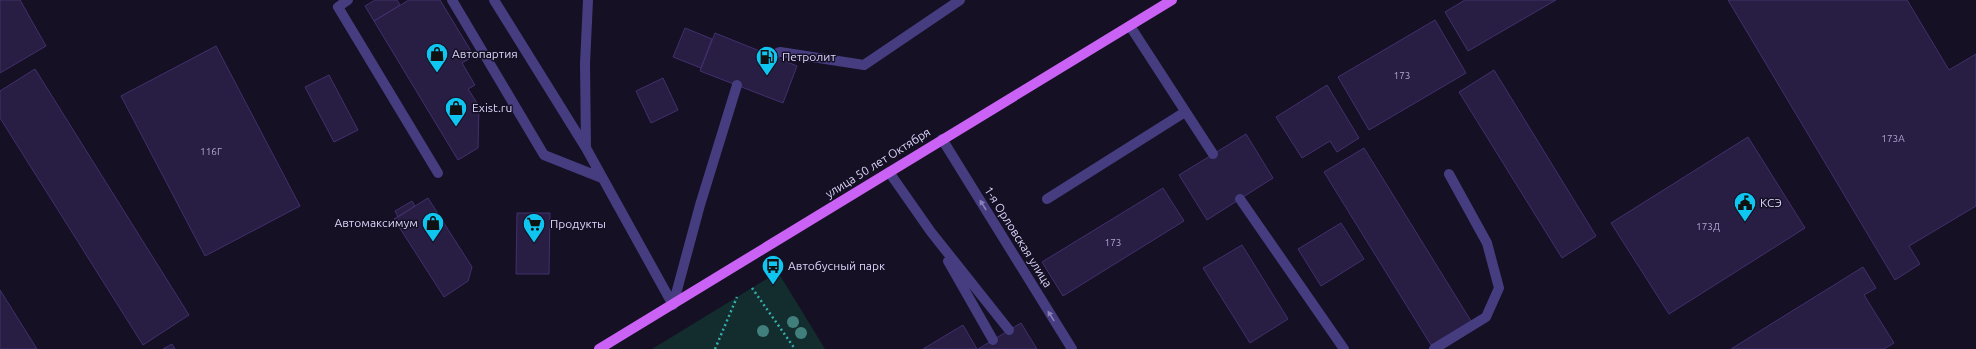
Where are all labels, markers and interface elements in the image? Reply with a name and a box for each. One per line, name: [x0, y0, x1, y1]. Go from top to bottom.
shop icon: Автопартия: [424, 41, 450, 74]
fuel station icon: Петролит: [754, 44, 780, 77]
place label: Автопартия: [452, 47, 518, 60]
place label: Петролит: [782, 50, 836, 63]
house number: 173: [1394, 70, 1410, 81]
shop icon: Exist.ru: [443, 95, 469, 128]
place label: Exist.ru: [472, 101, 512, 114]
street label: улица 50 лет Октября: [823, 125, 933, 200]
house number: 173А: [1881, 133, 1905, 144]
house number: 116Г: [200, 146, 222, 157]
street label: 1-я Орловская улица: [982, 184, 1055, 290]
public building icon: КСЭ: [1732, 190, 1758, 223]
place label: КСЭ: [1760, 196, 1782, 209]
one-way arrow: [979, 199, 986, 211]
shop icon: Автомаксимум: [420, 210, 446, 243]
supermarket icon: Продукты: [521, 211, 547, 244]
place label: Автомаксимум: [334, 216, 418, 229]
place label: Продукты: [550, 217, 606, 230]
house number: 173Д: [1696, 221, 1720, 232]
house number: 173: [1105, 237, 1121, 248]
bus stop icon: Автобусный парк: [760, 253, 786, 286]
place label: Автобусный парк: [788, 259, 885, 272]
one-way arrow: [1048, 310, 1055, 322]

